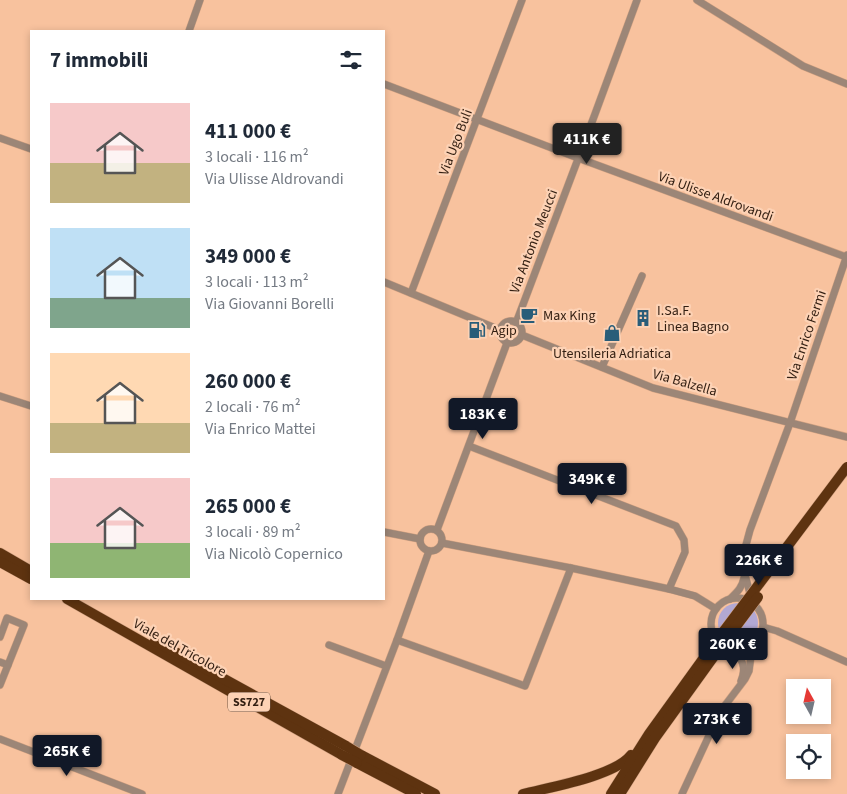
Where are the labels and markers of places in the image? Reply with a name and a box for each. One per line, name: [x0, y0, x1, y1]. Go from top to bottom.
pin: 411K €: [546, 122, 628, 165]
place label: I.Sa.F. Linea Bagno: [657, 301, 729, 337]
cafe icon: Max King: [519, 305, 539, 325]
place label: Max King: [543, 306, 596, 326]
building icon: I.Sa.F. Linea Bagno: [633, 308, 653, 328]
fuel station icon: Agip: [467, 320, 487, 340]
place label: Agip: [491, 321, 517, 341]
shop icon: Utensileria Adriatica: [602, 323, 622, 343]
place label: Utensileria Adriatica: [553, 344, 671, 364]
pin: 183K €: [442, 398, 524, 440]
pin: 349K €: [551, 462, 633, 505]
pin: 226K €: [718, 544, 800, 586]
pin: 260K €: [692, 628, 774, 670]
pin: 273K €: [676, 702, 758, 745]
pin: 265K €: [26, 734, 108, 777]

